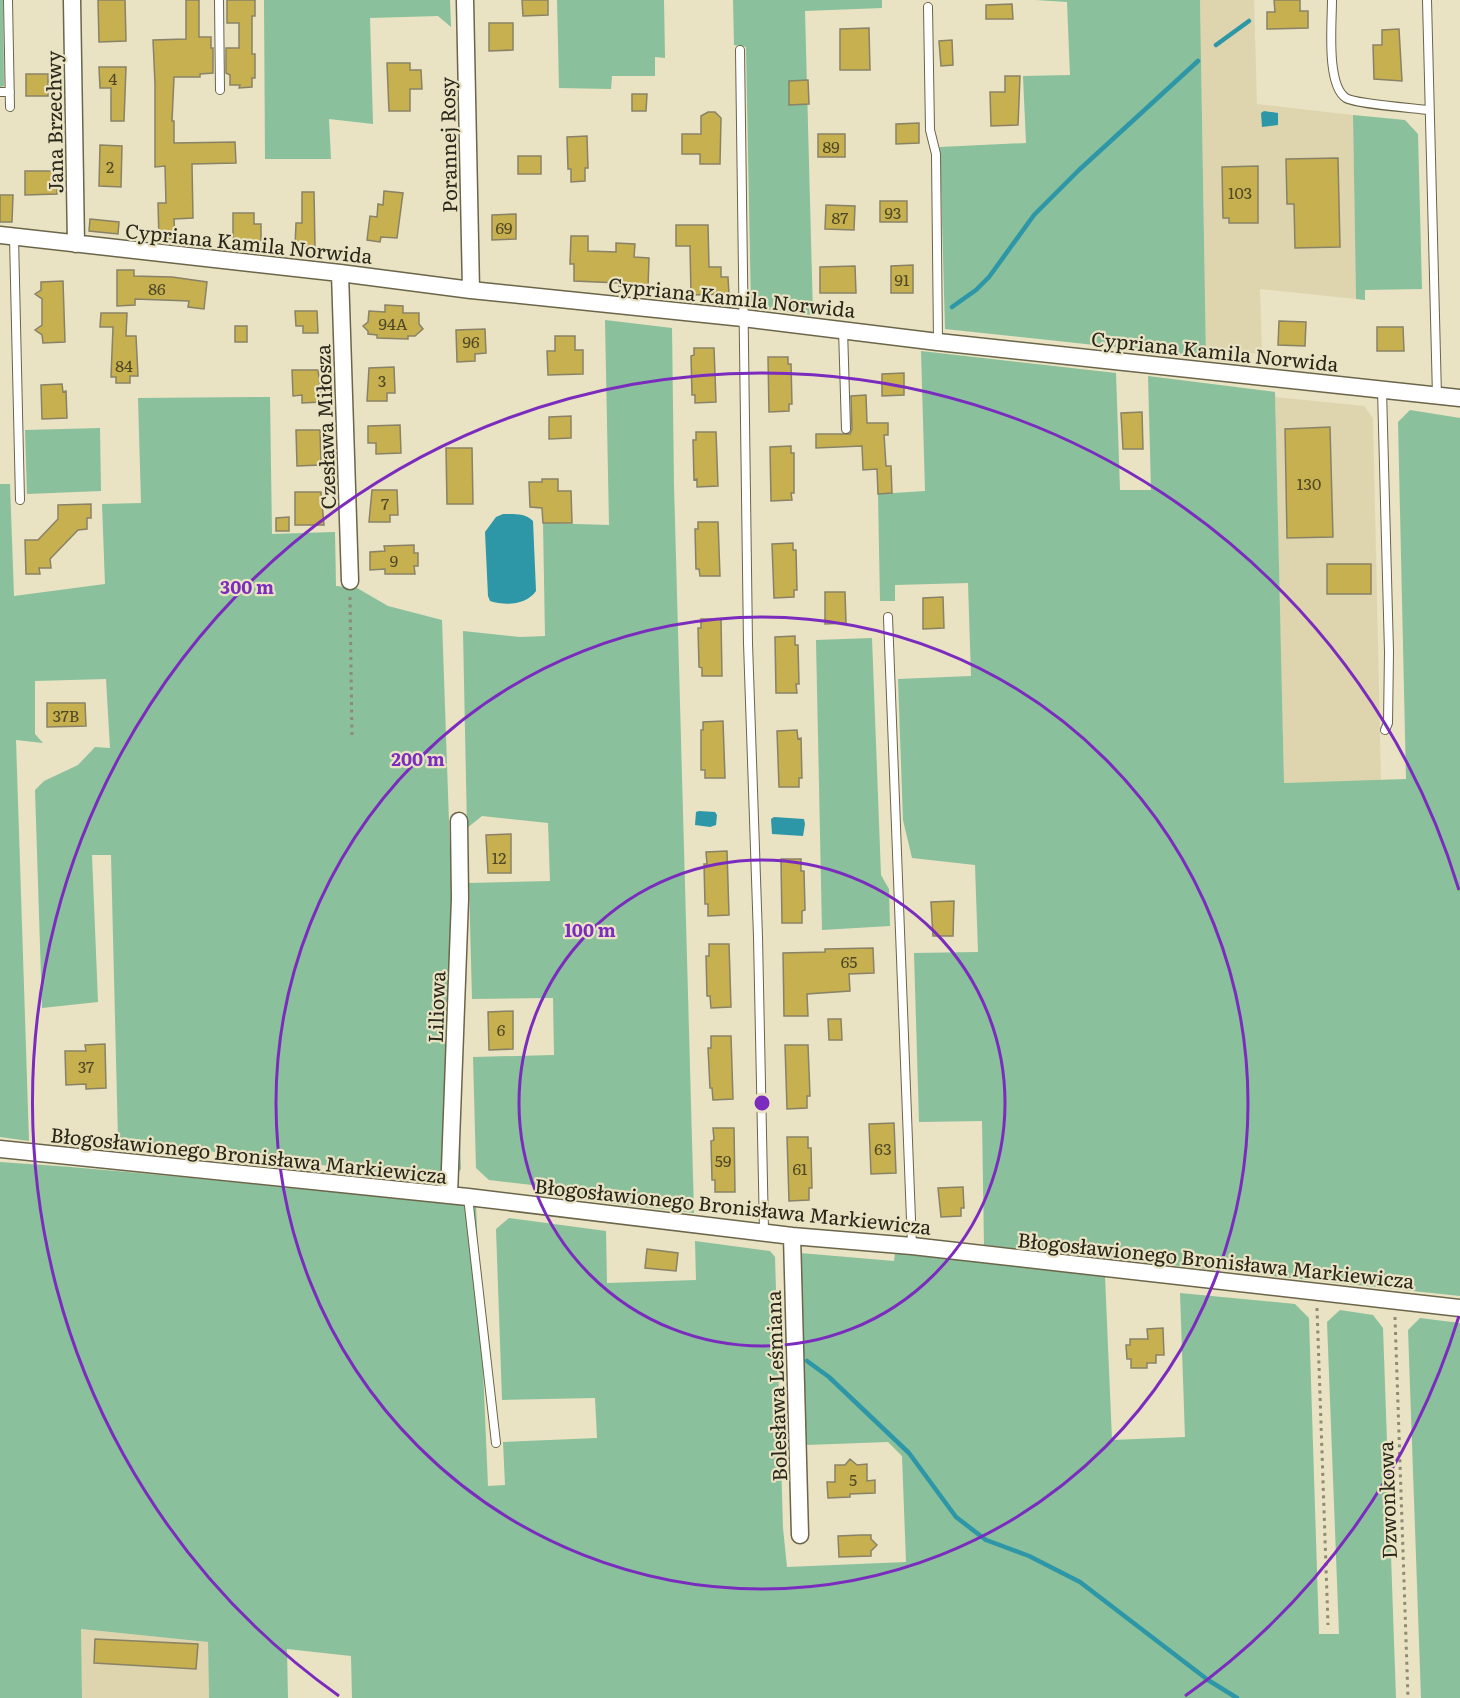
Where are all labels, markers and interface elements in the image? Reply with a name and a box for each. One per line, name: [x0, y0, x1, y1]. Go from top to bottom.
street label: Jana Brzechwy: [37, 50, 69, 194]
house number: 4: [109, 66, 118, 90]
street label: Porannej Rosy: [431, 76, 463, 213]
house number: 89: [822, 134, 840, 158]
house number: 2: [106, 154, 114, 178]
house number: 103: [1228, 180, 1252, 204]
house number: 93: [884, 200, 902, 224]
house number: 87: [832, 205, 848, 229]
street label: Cypriana Kamila Norwida: [124, 214, 374, 270]
house number: 69: [496, 215, 512, 239]
house number: 91: [895, 267, 910, 291]
street label: Cypriana Kamila Norwida: [607, 268, 857, 324]
house number: 86: [148, 276, 166, 300]
house number: 94A: [379, 311, 408, 335]
street label: Cypriana Kamila Norwida: [1090, 322, 1340, 378]
house number: 96: [463, 329, 480, 353]
street label: Czesława Miłosza: [306, 344, 342, 510]
house number: 84: [115, 353, 133, 377]
house number: 3: [378, 368, 386, 392]
house number: 130: [1297, 471, 1321, 495]
house number: 7: [381, 491, 389, 515]
house number: 9: [390, 548, 398, 572]
text: 300 m: [220, 573, 274, 600]
house number: 37B: [53, 703, 79, 727]
text: 200 m: [391, 745, 445, 772]
house number: 12: [492, 845, 506, 869]
text: 100 m: [564, 916, 616, 943]
house number: 65: [841, 949, 857, 973]
street label: Liliowa: [419, 970, 451, 1044]
house number: 6: [497, 1017, 506, 1041]
house number: 37: [78, 1054, 94, 1078]
centre of rings: [752, 1093, 772, 1113]
street label: Błogosławionego Bronisława Markiewicza: [49, 1118, 449, 1190]
house number: 63: [874, 1136, 892, 1160]
house number: 59: [715, 1148, 731, 1172]
house number: 61: [792, 1156, 808, 1180]
street label: Błogosławionego Bronisława Markiewicza: [533, 1169, 933, 1241]
street label: Błogosławionego Bronisława Markiewicza: [1016, 1223, 1416, 1295]
street label: Bolesława Leśmiana: [757, 1290, 793, 1482]
street label: Dzwonkowa: [1369, 1440, 1403, 1559]
house number: 5: [849, 1467, 857, 1491]

